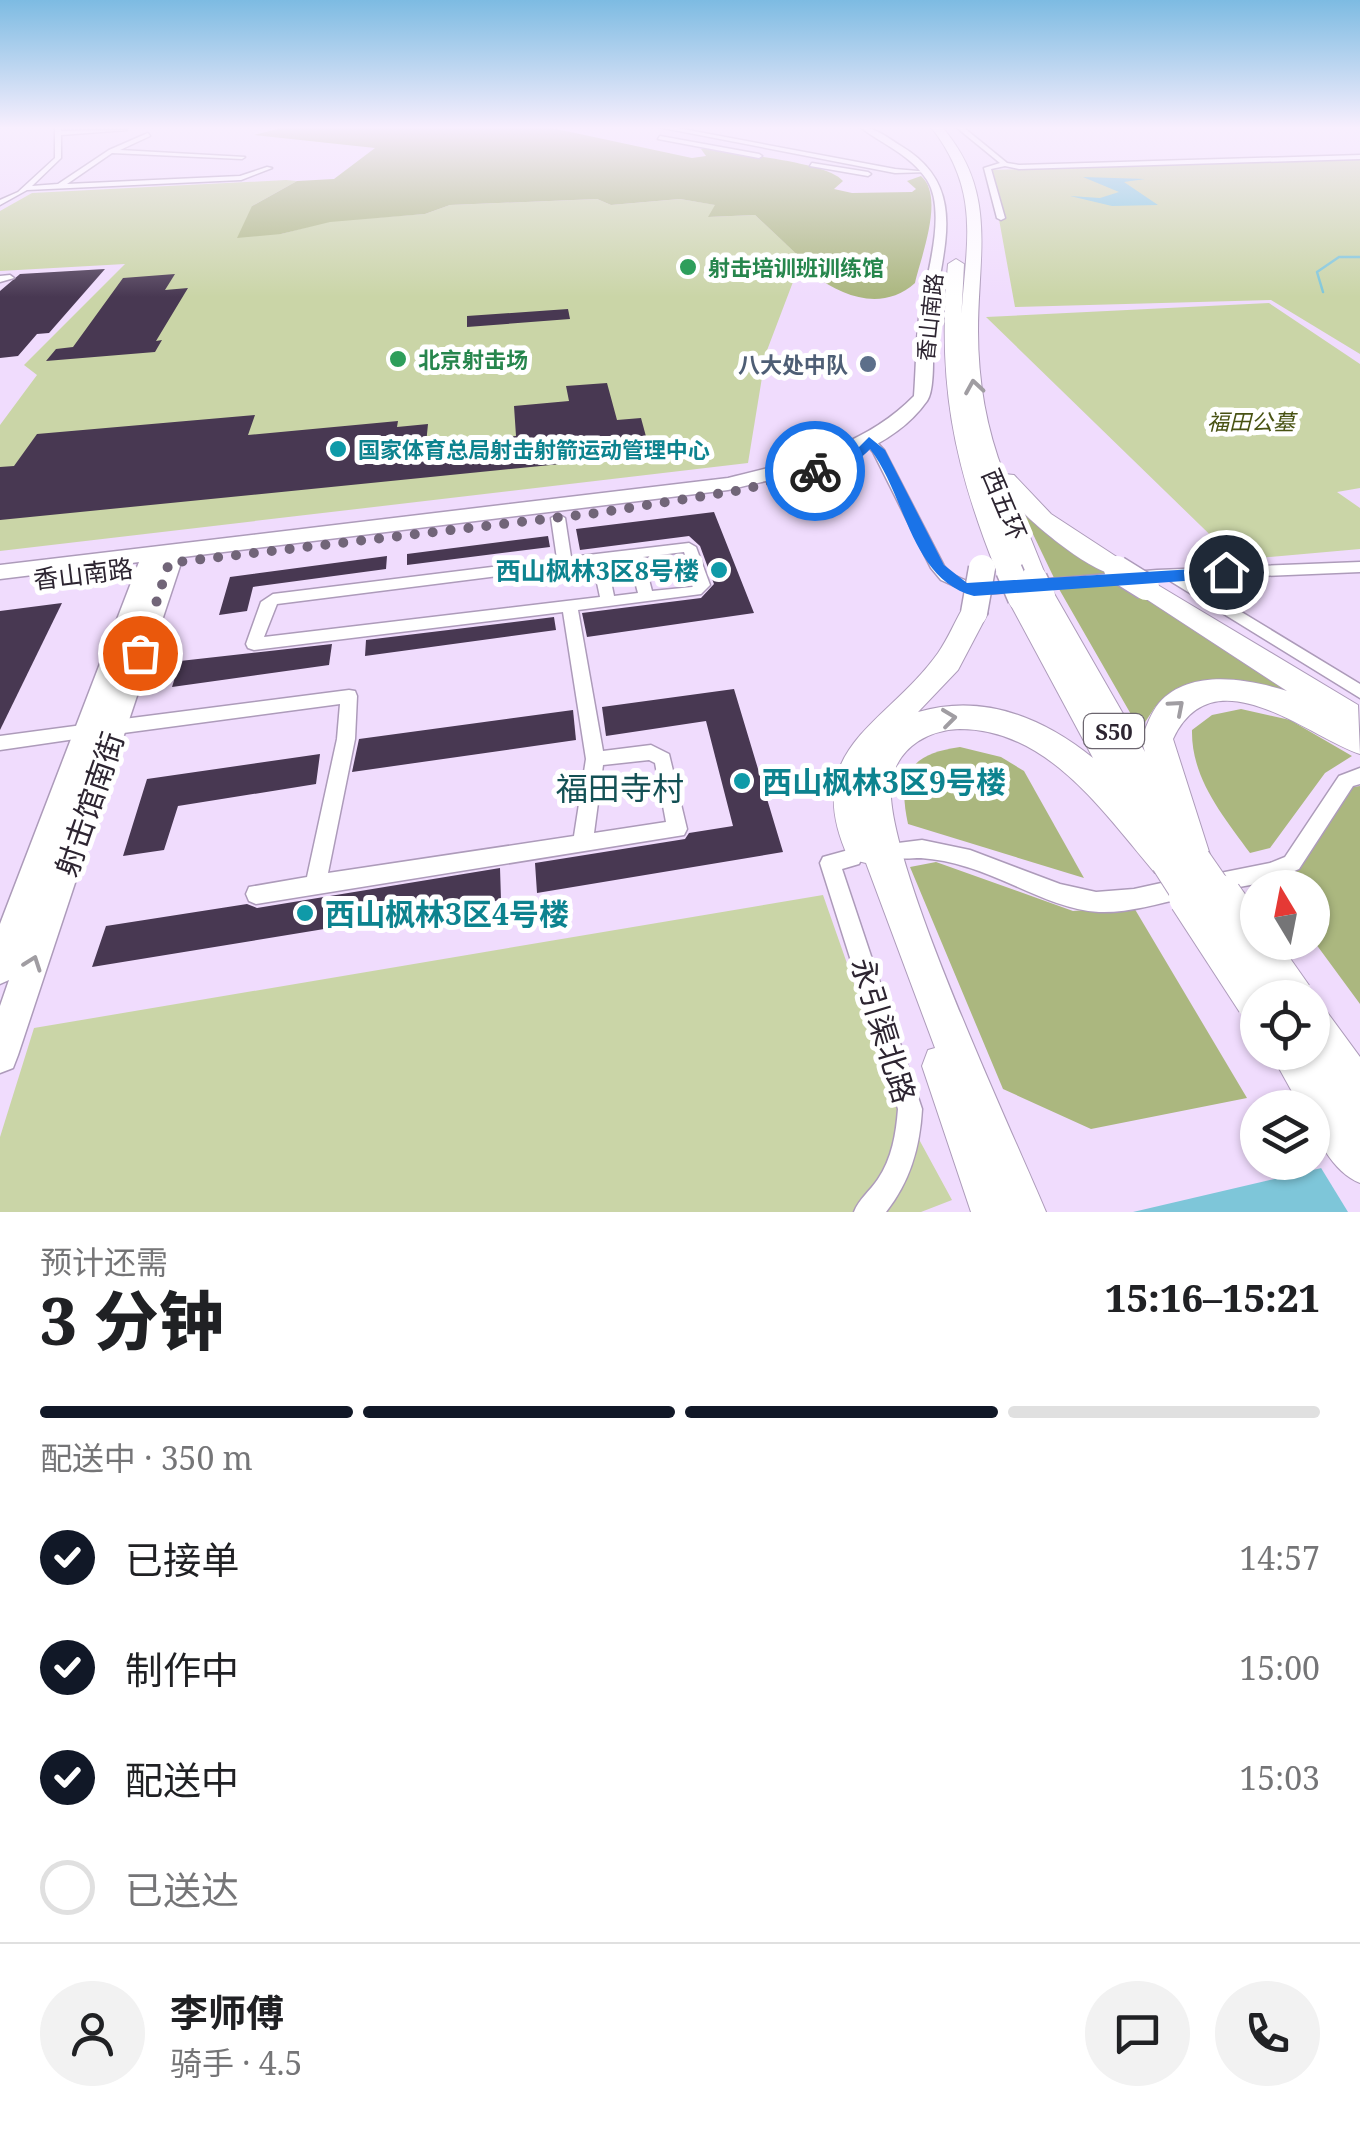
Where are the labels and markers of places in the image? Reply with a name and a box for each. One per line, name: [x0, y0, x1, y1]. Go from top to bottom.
place label: 射击培训班训练馆: [708, 252, 884, 282]
marker: 射击培训班训练馆: [677, 256, 699, 278]
place label: 北京射击场: [418, 344, 528, 374]
marker: 北京射击场: [387, 348, 409, 370]
place label: 八大处中队: [738, 349, 848, 379]
marker: 八大处中队: [857, 353, 879, 375]
place label: 国家体育总局射击射箭运动管理中心: [358, 434, 710, 464]
marker: 国家体育总局射击射箭运动管理中心: [327, 438, 349, 460]
pin: [1184, 530, 1269, 615]
place label: 西山枫林3区8号楼: [496, 553, 699, 587]
marker: 西山枫林3区8号楼: [708, 559, 730, 581]
pin: [98, 611, 183, 696]
place label: 西山枫林3区9号楼: [762, 761, 1006, 802]
marker: 西山枫林3区9号楼: [731, 770, 753, 792]
place label: 西山枫林3区4号楼: [325, 893, 569, 934]
marker: 西山枫林3区4号楼: [294, 902, 316, 924]

